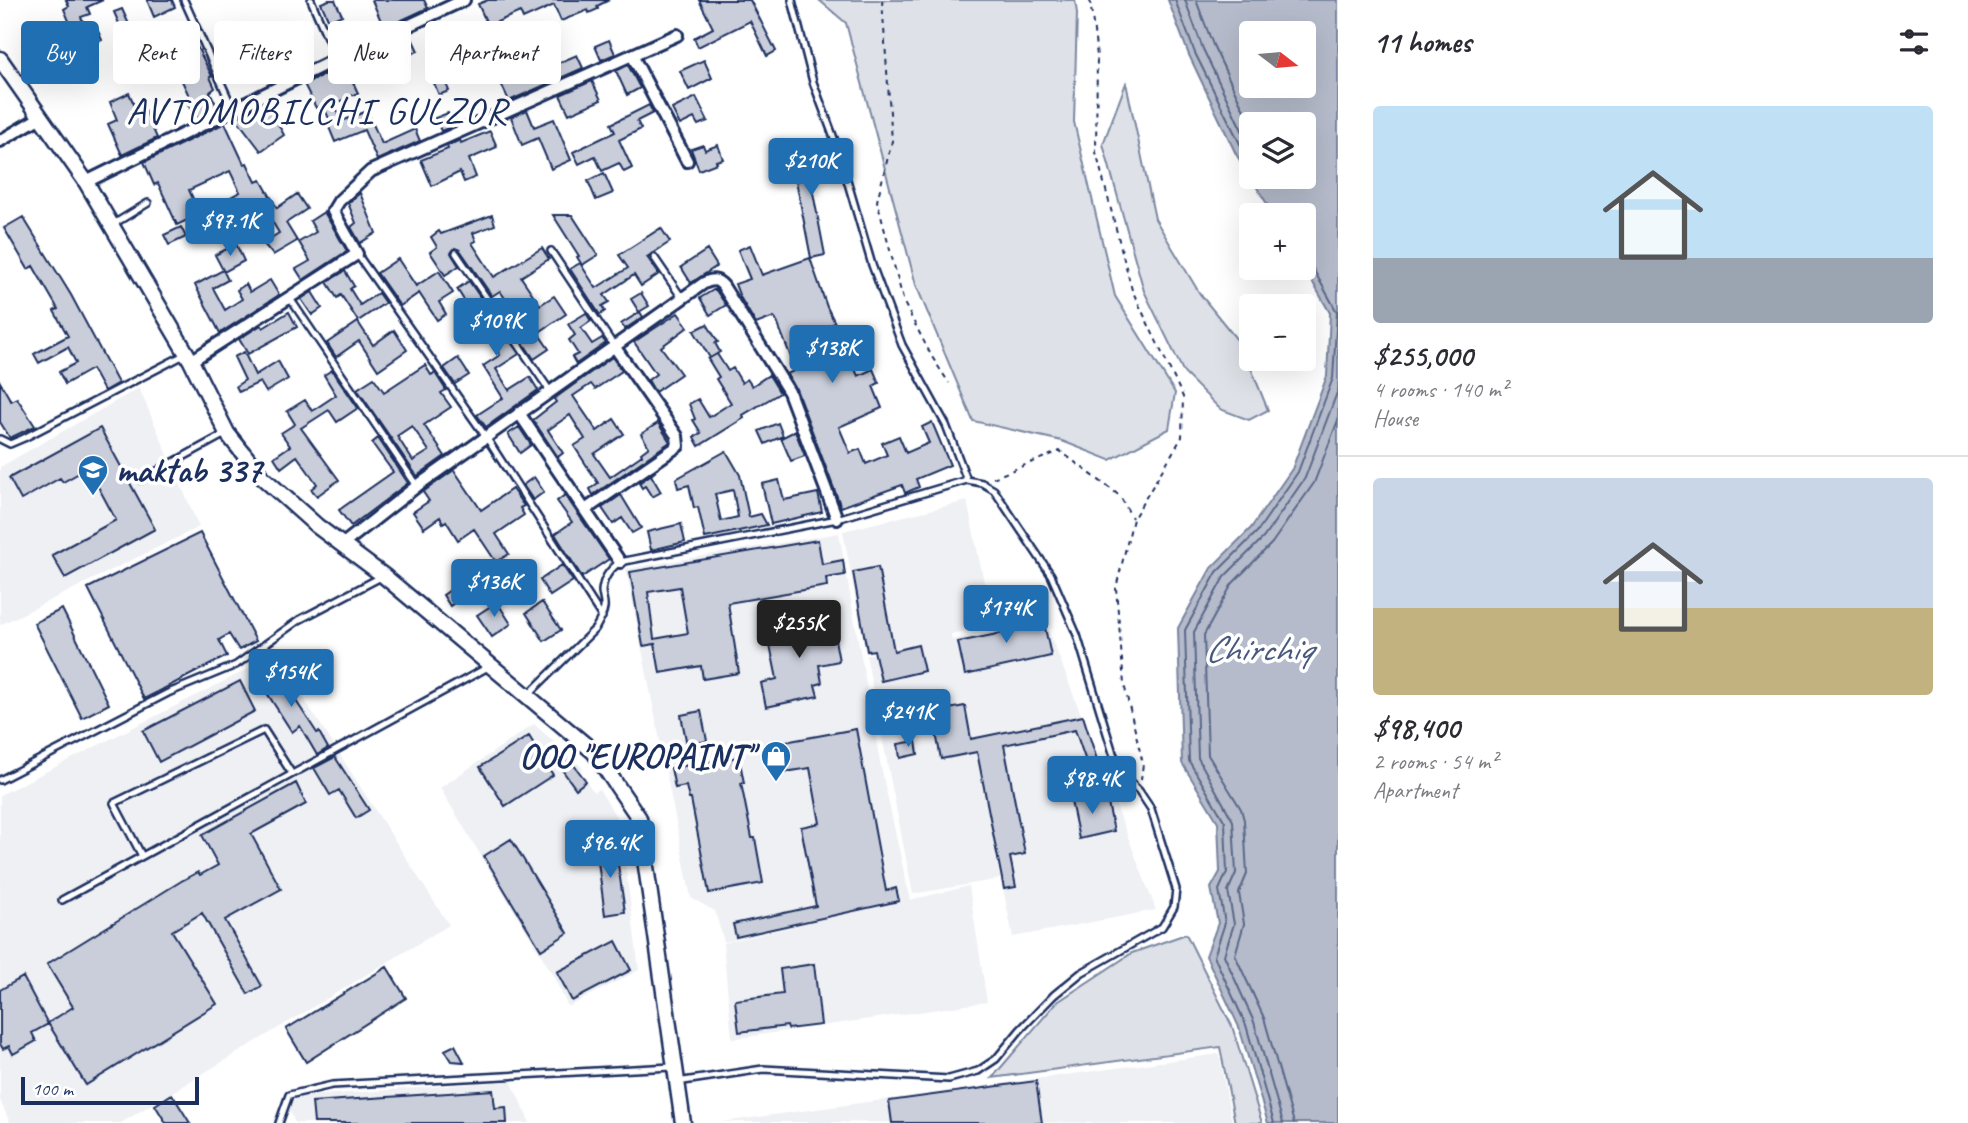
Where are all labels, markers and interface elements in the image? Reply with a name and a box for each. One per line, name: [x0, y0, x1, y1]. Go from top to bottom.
chip: Buy: [21, 21, 99, 84]
chip: Rent: [113, 21, 200, 84]
chip: Filters: [214, 21, 314, 84]
chip: New: [328, 21, 411, 84]
chip: Apartment: [425, 21, 561, 84]
north arrow: [1239, 21, 1316, 98]
map controls: [1239, 21, 1316, 371]
text: 11 homes: [1373, 23, 1471, 61]
icon: filters: [1895, 23, 1933, 61]
district label: AVTOMOBILCHI GULZOR: [126, 87, 510, 134]
button: layers: [1239, 112, 1316, 189]
pin: $210K: [762, 138, 860, 198]
text: $210K: [784, 146, 838, 175]
icon: home: [1590, 152, 1716, 278]
pin: $97.1K: [173, 198, 287, 258]
button: +: [1239, 203, 1316, 280]
text: $97.1K: [201, 206, 259, 235]
button: −: [1239, 294, 1316, 371]
pin: $109K: [447, 298, 545, 358]
text: $109K: [470, 306, 522, 335]
pin: $138K: [783, 326, 881, 385]
text: $138K: [805, 333, 859, 362]
text: $255,000: [1373, 337, 1472, 375]
text: 4 rooms · 140 m²: [1373, 375, 1508, 404]
text: House: [1373, 404, 1418, 433]
place label: maktab 337: [116, 448, 265, 493]
school or university icon: maktab 337: [76, 453, 110, 497]
icon: home: [1590, 524, 1716, 650]
pin: $136K: [445, 560, 543, 619]
text: $136K: [467, 567, 521, 596]
pin: $174K: [957, 586, 1055, 645]
text: $174K: [980, 593, 1033, 622]
pin: $255K: [750, 600, 848, 660]
text: $255K: [773, 608, 825, 637]
water label: Chirchiq: [1205, 625, 1318, 672]
pin: $154K: [242, 650, 340, 709]
text: $154K: [265, 657, 317, 686]
pin: $241K: [859, 690, 957, 749]
text: $241K: [881, 697, 935, 726]
text: $98,400: [1373, 709, 1460, 747]
place label: OOO "EUROPAINT": [519, 734, 761, 779]
shop icon: OOO "EUROPAINT": [759, 739, 793, 783]
text: 2 rooms · 54 m²: [1373, 747, 1497, 776]
pin: $98.4K: [1035, 756, 1149, 816]
text: $98.4K: [1063, 764, 1121, 793]
text: Apartment: [1373, 776, 1458, 805]
pin: $96.4K: [553, 820, 667, 880]
text: $96.4K: [581, 828, 639, 857]
scale bar: [21, 1074, 200, 1106]
text: 100 m: [32, 1077, 73, 1101]

